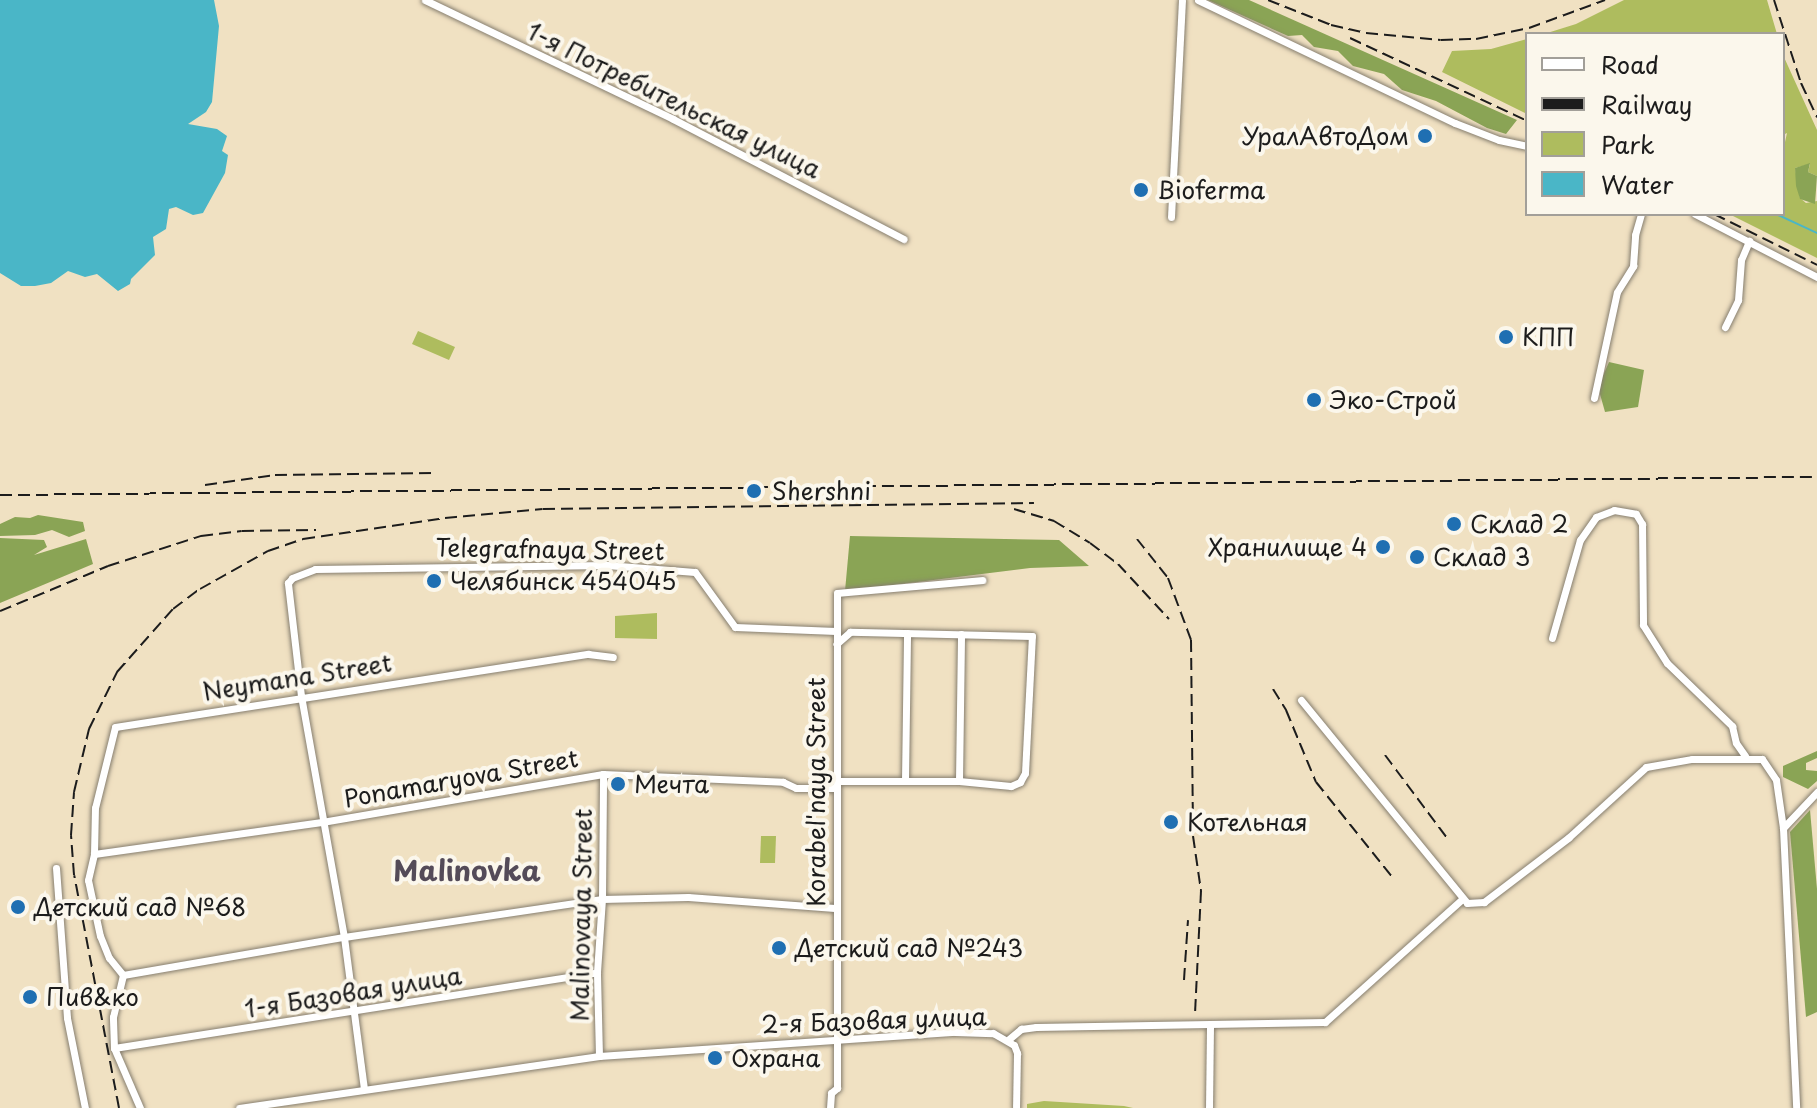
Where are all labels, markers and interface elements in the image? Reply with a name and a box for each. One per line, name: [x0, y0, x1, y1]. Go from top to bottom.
street label: 1-я Потребительская улица: [521, 16, 827, 184]
legend: [1525, 32, 1785, 216]
text: Road: [1601, 46, 1659, 82]
text: Railway: [1601, 86, 1692, 122]
place label: УралАвтоДом: [1242, 122, 1409, 150]
text: Park: [1601, 126, 1655, 162]
marker: УралАвтоДом: [1416, 127, 1434, 145]
text: Water: [1601, 166, 1673, 202]
place label: Bioferma: [1157, 176, 1265, 204]
marker: Bioferma: [1132, 181, 1150, 199]
place label: КПП: [1522, 323, 1575, 351]
marker: КПП: [1497, 328, 1515, 346]
place label: Эко-Строй: [1330, 386, 1457, 414]
marker: Эко-Строй: [1305, 391, 1323, 409]
place label: Shershni: [772, 477, 871, 505]
marker: Shershni: [743, 480, 765, 502]
place label: Склад 2: [1470, 510, 1568, 538]
marker: Склад 2: [1445, 515, 1463, 533]
street label: Telegrafnaya Street: [435, 533, 665, 565]
place label: Хранилище 4: [1207, 533, 1367, 561]
marker: Хранилище 4: [1374, 538, 1392, 556]
place label: Склад 3: [1433, 543, 1530, 571]
marker: Склад 3: [1408, 548, 1426, 566]
place label: Челябинск 454045: [450, 567, 677, 595]
marker: Челябинск 454045: [425, 572, 443, 590]
street label: Neymana Street: [200, 648, 394, 706]
street label: Korabel'naya Street: [802, 677, 830, 907]
street label: Ponamaryova Street: [341, 743, 581, 813]
place label: Мечта: [634, 770, 709, 798]
marker: Мечта: [609, 775, 627, 793]
street label: Malinovaya Street: [565, 808, 597, 1022]
place label: Котельная: [1187, 808, 1308, 836]
marker: Котельная: [1162, 813, 1180, 831]
district label: Malinovka: [393, 853, 541, 887]
place label: Детский сад №68: [34, 893, 248, 921]
marker: Детский сад №68: [9, 898, 27, 916]
place label: Детский сад №243: [795, 934, 1025, 962]
marker: Детский сад №243: [770, 939, 788, 957]
street label: 1-я Базовая улица: [242, 961, 464, 1023]
place label: Пив&ко: [46, 983, 139, 1011]
marker: Пив&ко: [21, 988, 39, 1006]
street label: 2-я Базовая улица: [761, 1002, 987, 1038]
place label: Охрана: [731, 1044, 820, 1072]
marker: Охрана: [706, 1049, 724, 1067]

